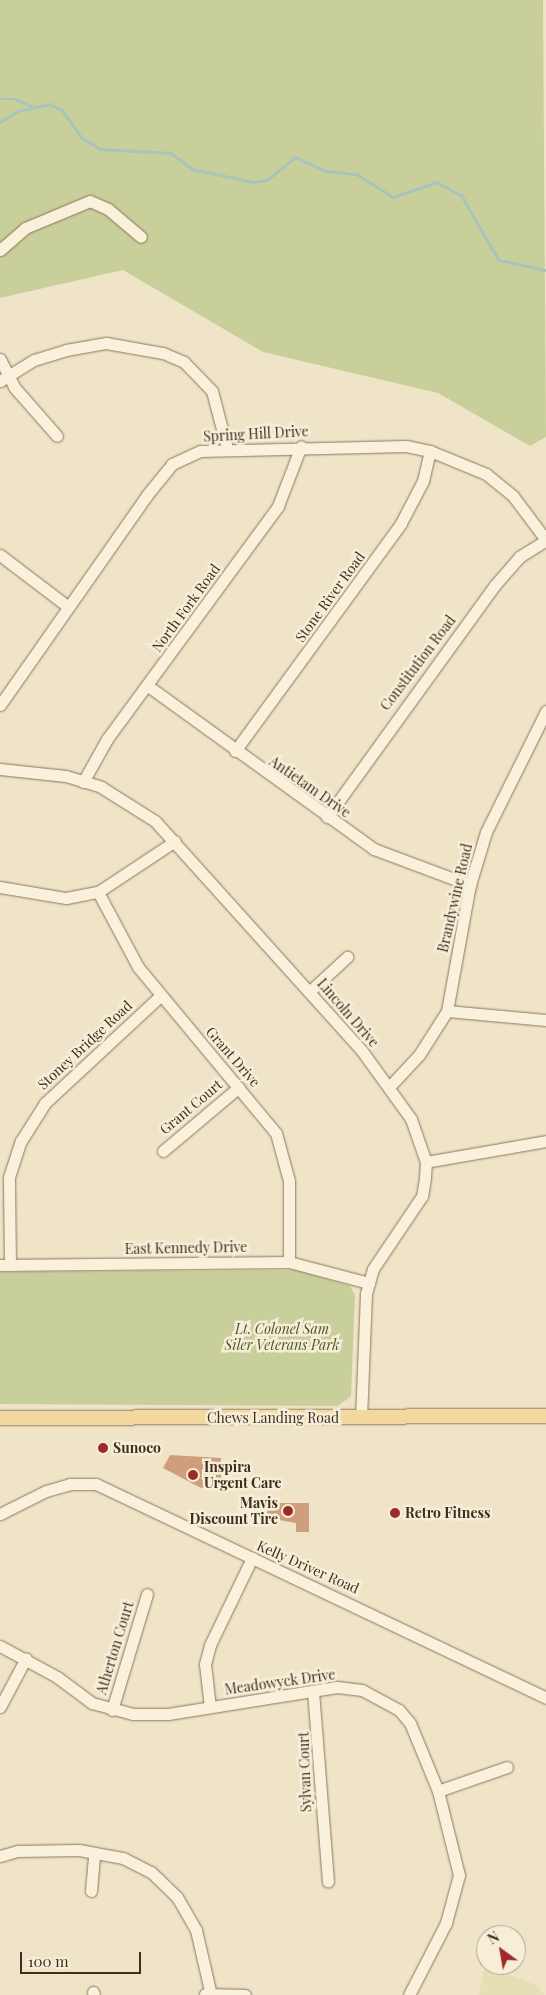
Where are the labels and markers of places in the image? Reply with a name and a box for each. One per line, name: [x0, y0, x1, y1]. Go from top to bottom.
place label: Sunoco: [113, 1440, 161, 1456]
marker: Sunoco: [97, 1442, 109, 1454]
place label: Inspira Urgent Care: [204, 1459, 282, 1491]
marker: Inspira Urgent Care: [186, 1468, 200, 1482]
place label: Mavis Discount Tire: [189, 1495, 278, 1528]
marker: Mavis Discount Tire: [282, 1505, 294, 1517]
place label: Retro Fitness: [405, 1505, 490, 1521]
marker: Retro Fitness: [389, 1507, 401, 1519]

